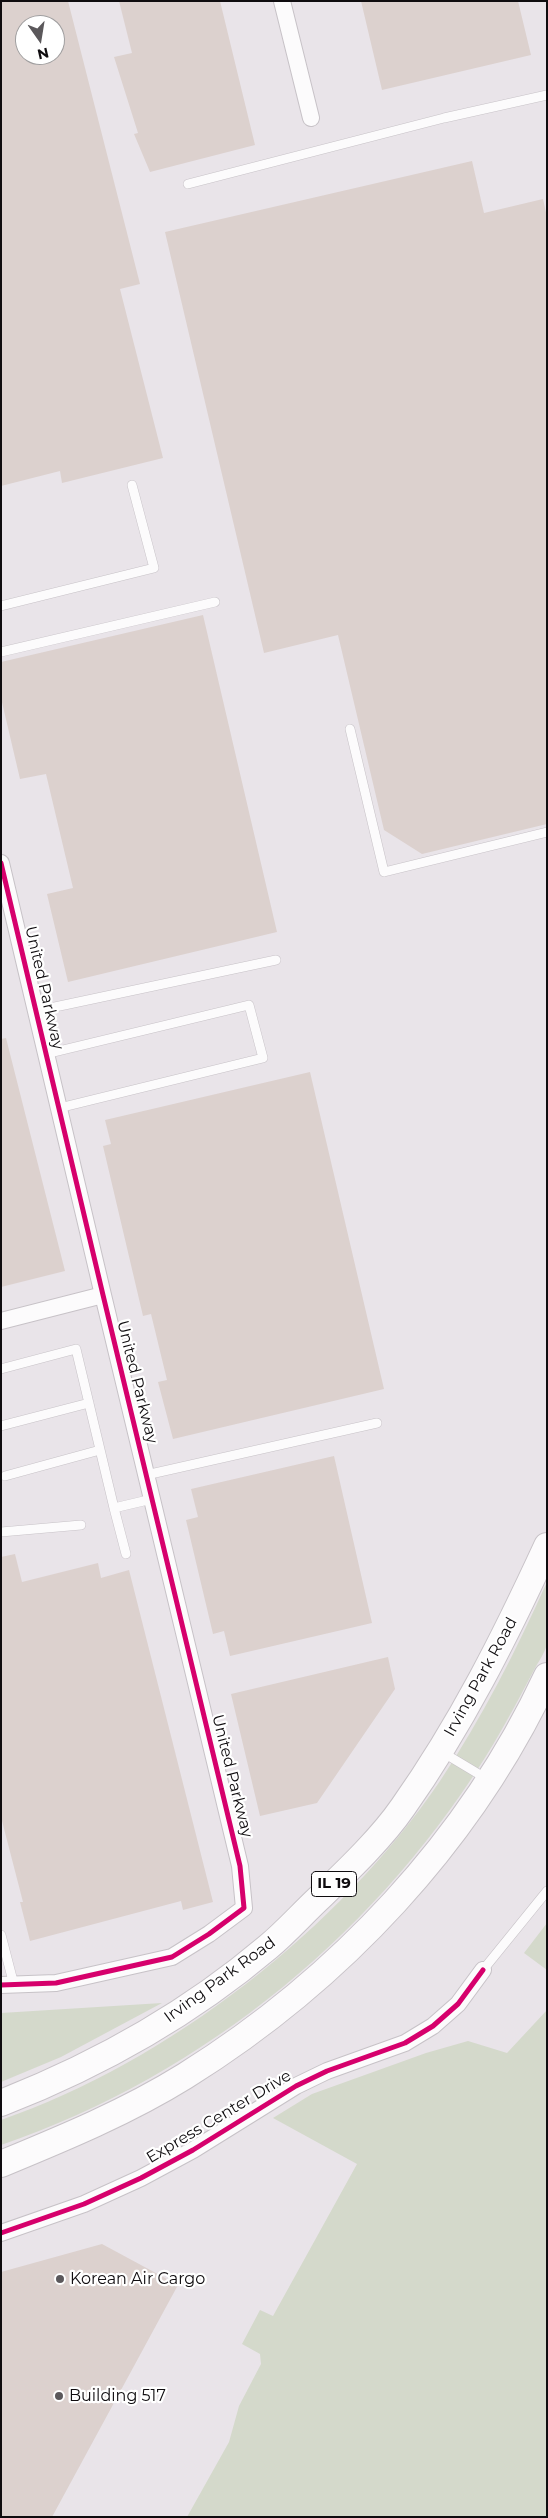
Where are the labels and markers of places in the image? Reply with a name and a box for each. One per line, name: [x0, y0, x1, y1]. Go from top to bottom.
place label: Korean Air Cargo: [70, 2269, 205, 2289]
marker: Korean Air Cargo: [54, 2273, 66, 2285]
place label: Building 517: [69, 2386, 166, 2406]
marker: Building 517: [53, 2390, 65, 2402]

